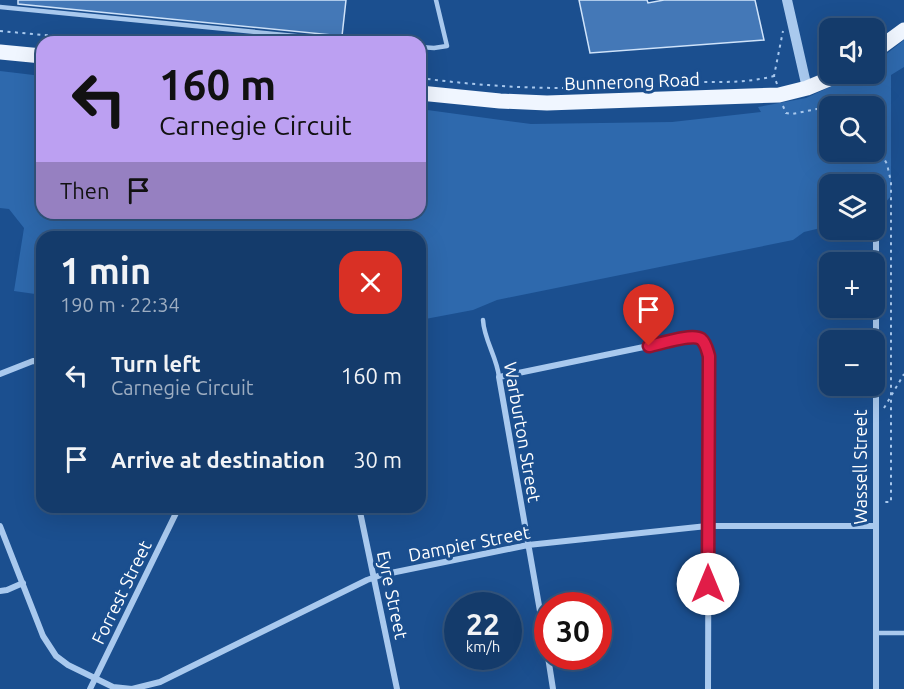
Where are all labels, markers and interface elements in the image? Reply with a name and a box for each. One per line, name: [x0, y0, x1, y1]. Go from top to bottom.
map controls: [819, 18, 885, 396]
button: sound: [819, 18, 885, 84]
icon: left: [60, 60, 138, 138]
text: 160 m: [159, 61, 276, 108]
street label: Bunnerong Road: [564, 69, 700, 93]
button: search: [819, 96, 885, 162]
text: Carnegie Circuit: [159, 110, 352, 140]
icon: arrive: [122, 174, 155, 207]
button: layers: [819, 174, 885, 240]
text: Then: [60, 178, 110, 203]
text: 1 min: [60, 250, 151, 291]
button: close: [339, 251, 402, 314]
button: +: [819, 252, 885, 318]
pin: [623, 284, 674, 346]
text: 190 m · 22:34: [60, 293, 180, 316]
icon: arrive: [632, 293, 665, 326]
button: −: [819, 330, 885, 396]
text: Turn left: [111, 351, 201, 376]
icon: left: [60, 359, 93, 392]
street label: Warburton Street: [501, 360, 545, 504]
text: 160 m: [341, 363, 402, 388]
text: Carnegie Circuit: [111, 376, 254, 399]
street label: Wassell Street: [850, 410, 870, 524]
icon: arrive: [60, 443, 93, 476]
text: Arrive at destination: [111, 447, 325, 472]
text: 30 m: [353, 447, 402, 472]
street label: Dampier Street: [406, 521, 532, 565]
street label: Forrest Street: [87, 537, 155, 647]
street label: Eyre Street: [374, 549, 412, 641]
position arrow: [676, 552, 740, 616]
speed limit sign: 30: [534, 592, 612, 670]
text: 22: [466, 607, 500, 641]
text: km/h: [466, 638, 500, 655]

